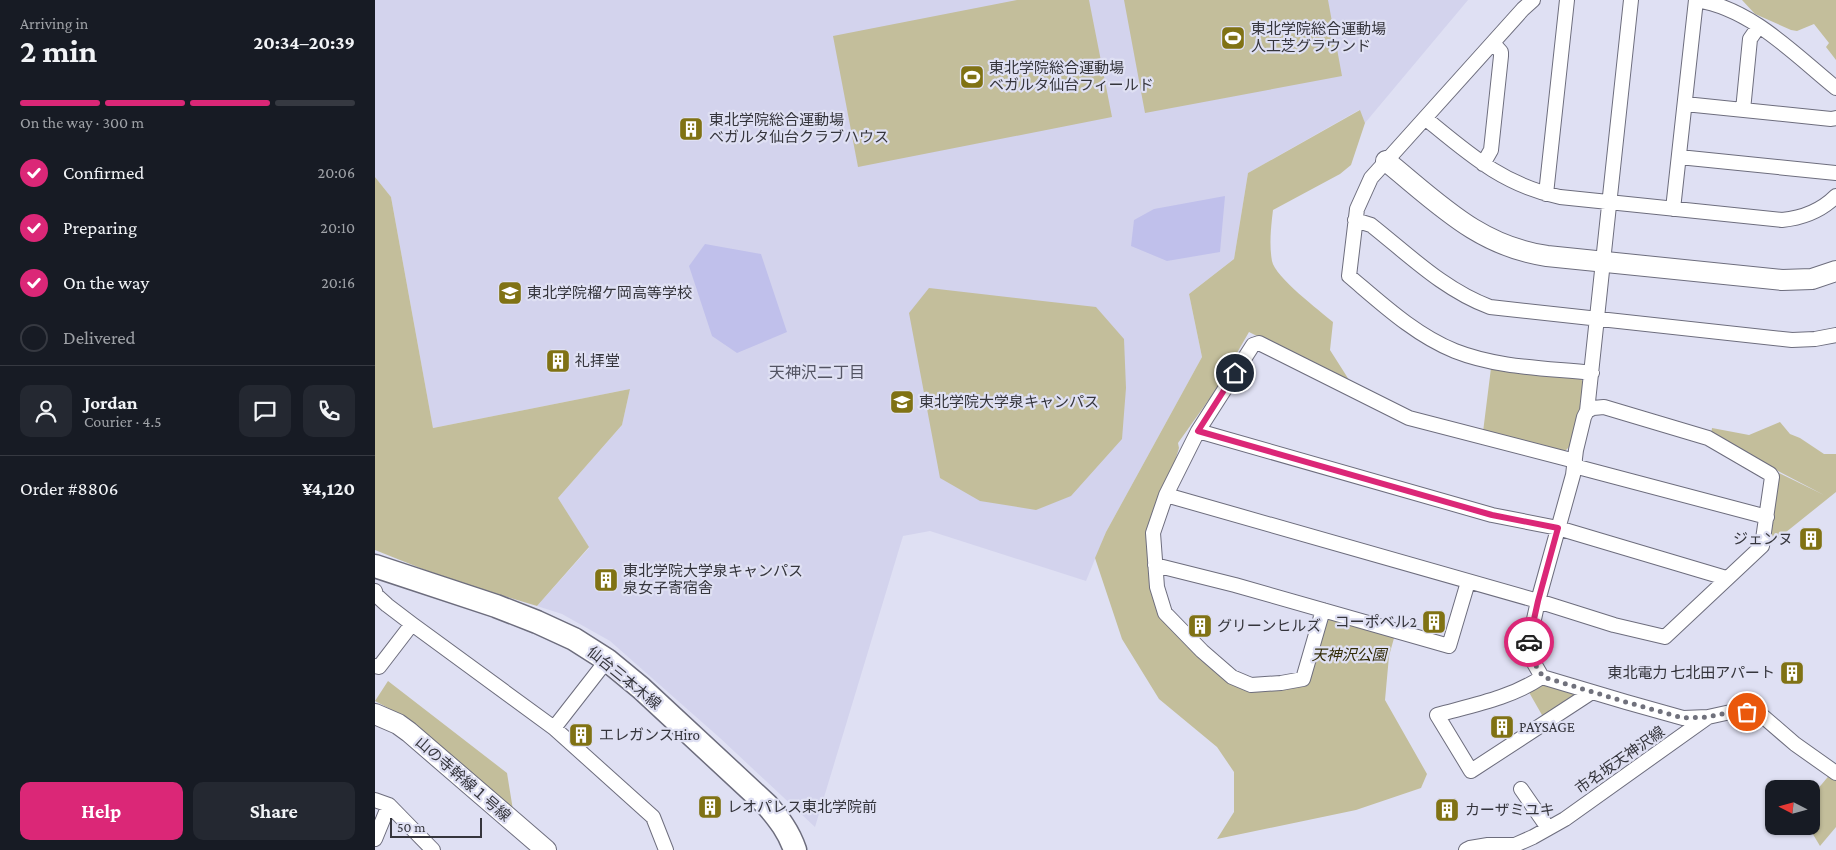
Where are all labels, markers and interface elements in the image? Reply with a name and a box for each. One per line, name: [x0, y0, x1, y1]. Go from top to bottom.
text: Arriving in: [20, 15, 88, 32]
place label: 東北学院総合運動場 人工芝グラウンド: [1251, 20, 1386, 54]
sports icon: 東北学院総合運動場 人工芝グラウンド: [1220, 25, 1246, 51]
text: 20:34–20:39: [254, 32, 355, 53]
text: 2 min: [20, 33, 97, 69]
place label: 東北学院総合運動場 ベガルタ仙台フィールド: [989, 59, 1154, 93]
sports icon: 東北学院総合運動場 ベガルタ仙台フィールド: [959, 64, 985, 90]
place label: 東北学院総合運動場 べガルタ仙台クラブハウス: [709, 111, 889, 145]
text: On the way · 300 m: [20, 114, 144, 131]
building icon: 東北学院総合運動場 べガルタ仙台クラブハウス: [678, 116, 704, 142]
icon: check: [20, 159, 48, 187]
text: Confirmed: [63, 162, 144, 183]
text: 20:06: [318, 164, 355, 181]
icon: check: [20, 214, 48, 242]
text: Preparing: [63, 217, 137, 238]
text: 20:10: [320, 219, 355, 236]
icon: check: [20, 269, 48, 297]
text: On the way: [63, 272, 149, 293]
text: 20:16: [321, 274, 355, 291]
school or university icon: 東北学院榴ケ岡高等学校: [497, 280, 523, 306]
place label: 東北学院榴ケ岡高等学校: [527, 284, 692, 301]
text: Delivered: [63, 327, 136, 348]
building icon: 礼拝堂: [545, 348, 571, 374]
pin: [1214, 352, 1256, 394]
place label: 礼拝堂: [575, 353, 620, 369]
icon: home: [1221, 359, 1249, 387]
district label: 天神沢二丁目: [769, 364, 865, 381]
button: person: [20, 385, 72, 437]
button: chat: [239, 385, 291, 437]
button: phone: [303, 385, 355, 437]
school or university icon: 東北学院大学泉キャンパス: [889, 389, 915, 415]
text: Jordan: [84, 392, 138, 413]
place label: 東北学院大学泉キャンパス: [919, 393, 1099, 410]
text: Courier · 4.5: [84, 413, 162, 430]
text: Order #8806: [20, 478, 118, 499]
text: ¥4,120: [302, 478, 355, 499]
building icon: ジェンヌ: [1798, 526, 1824, 552]
place label: ジェンヌ: [1733, 531, 1793, 547]
place label: 東北学院大学泉キャンパス 泉女子寄宿舎: [623, 562, 803, 596]
building icon: 東北学院大学泉キャンパス 泉女子寄宿舎: [593, 567, 619, 593]
building icon: コーポベル2: [1421, 609, 1447, 635]
building icon: グリーンヒルズ: [1187, 613, 1213, 639]
place label: コーポベル2: [1335, 614, 1417, 630]
courier: [1504, 617, 1554, 667]
place label: グリーンヒルズ: [1217, 618, 1321, 634]
icon: car: [1515, 628, 1543, 656]
street label: 仙台三本木線: [584, 643, 664, 713]
park label: 天神沢公園: [1311, 647, 1388, 663]
building icon: 東北電力 七北田アパート: [1779, 660, 1805, 686]
place label: 東北電力 七北田アパート: [1607, 664, 1775, 681]
pin: [1726, 691, 1768, 733]
icon: bag: [1733, 698, 1761, 726]
building icon: PAYSAGE: [1489, 714, 1515, 740]
place label: PAYSAGE: [1519, 719, 1575, 735]
building icon: エレガンスHiro: [568, 722, 594, 748]
street label: 市名坂天神沢線: [1572, 723, 1668, 797]
place label: エレガンスHiro: [599, 727, 700, 743]
street label: 山の寺幹線１号線: [412, 734, 514, 824]
north arrow: [1765, 780, 1820, 835]
map controls: [1765, 780, 1820, 835]
button: Help: [20, 782, 183, 840]
button: Share: [193, 782, 355, 840]
building icon: レオパレス東北学院前: [697, 794, 723, 820]
building icon: カーザミユキ: [1434, 797, 1460, 823]
place label: レオパレス東北学院前: [727, 798, 877, 815]
place label: カーザミユキ: [1465, 802, 1555, 818]
scale bar: [390, 815, 483, 838]
text: 50 m: [397, 819, 425, 835]

